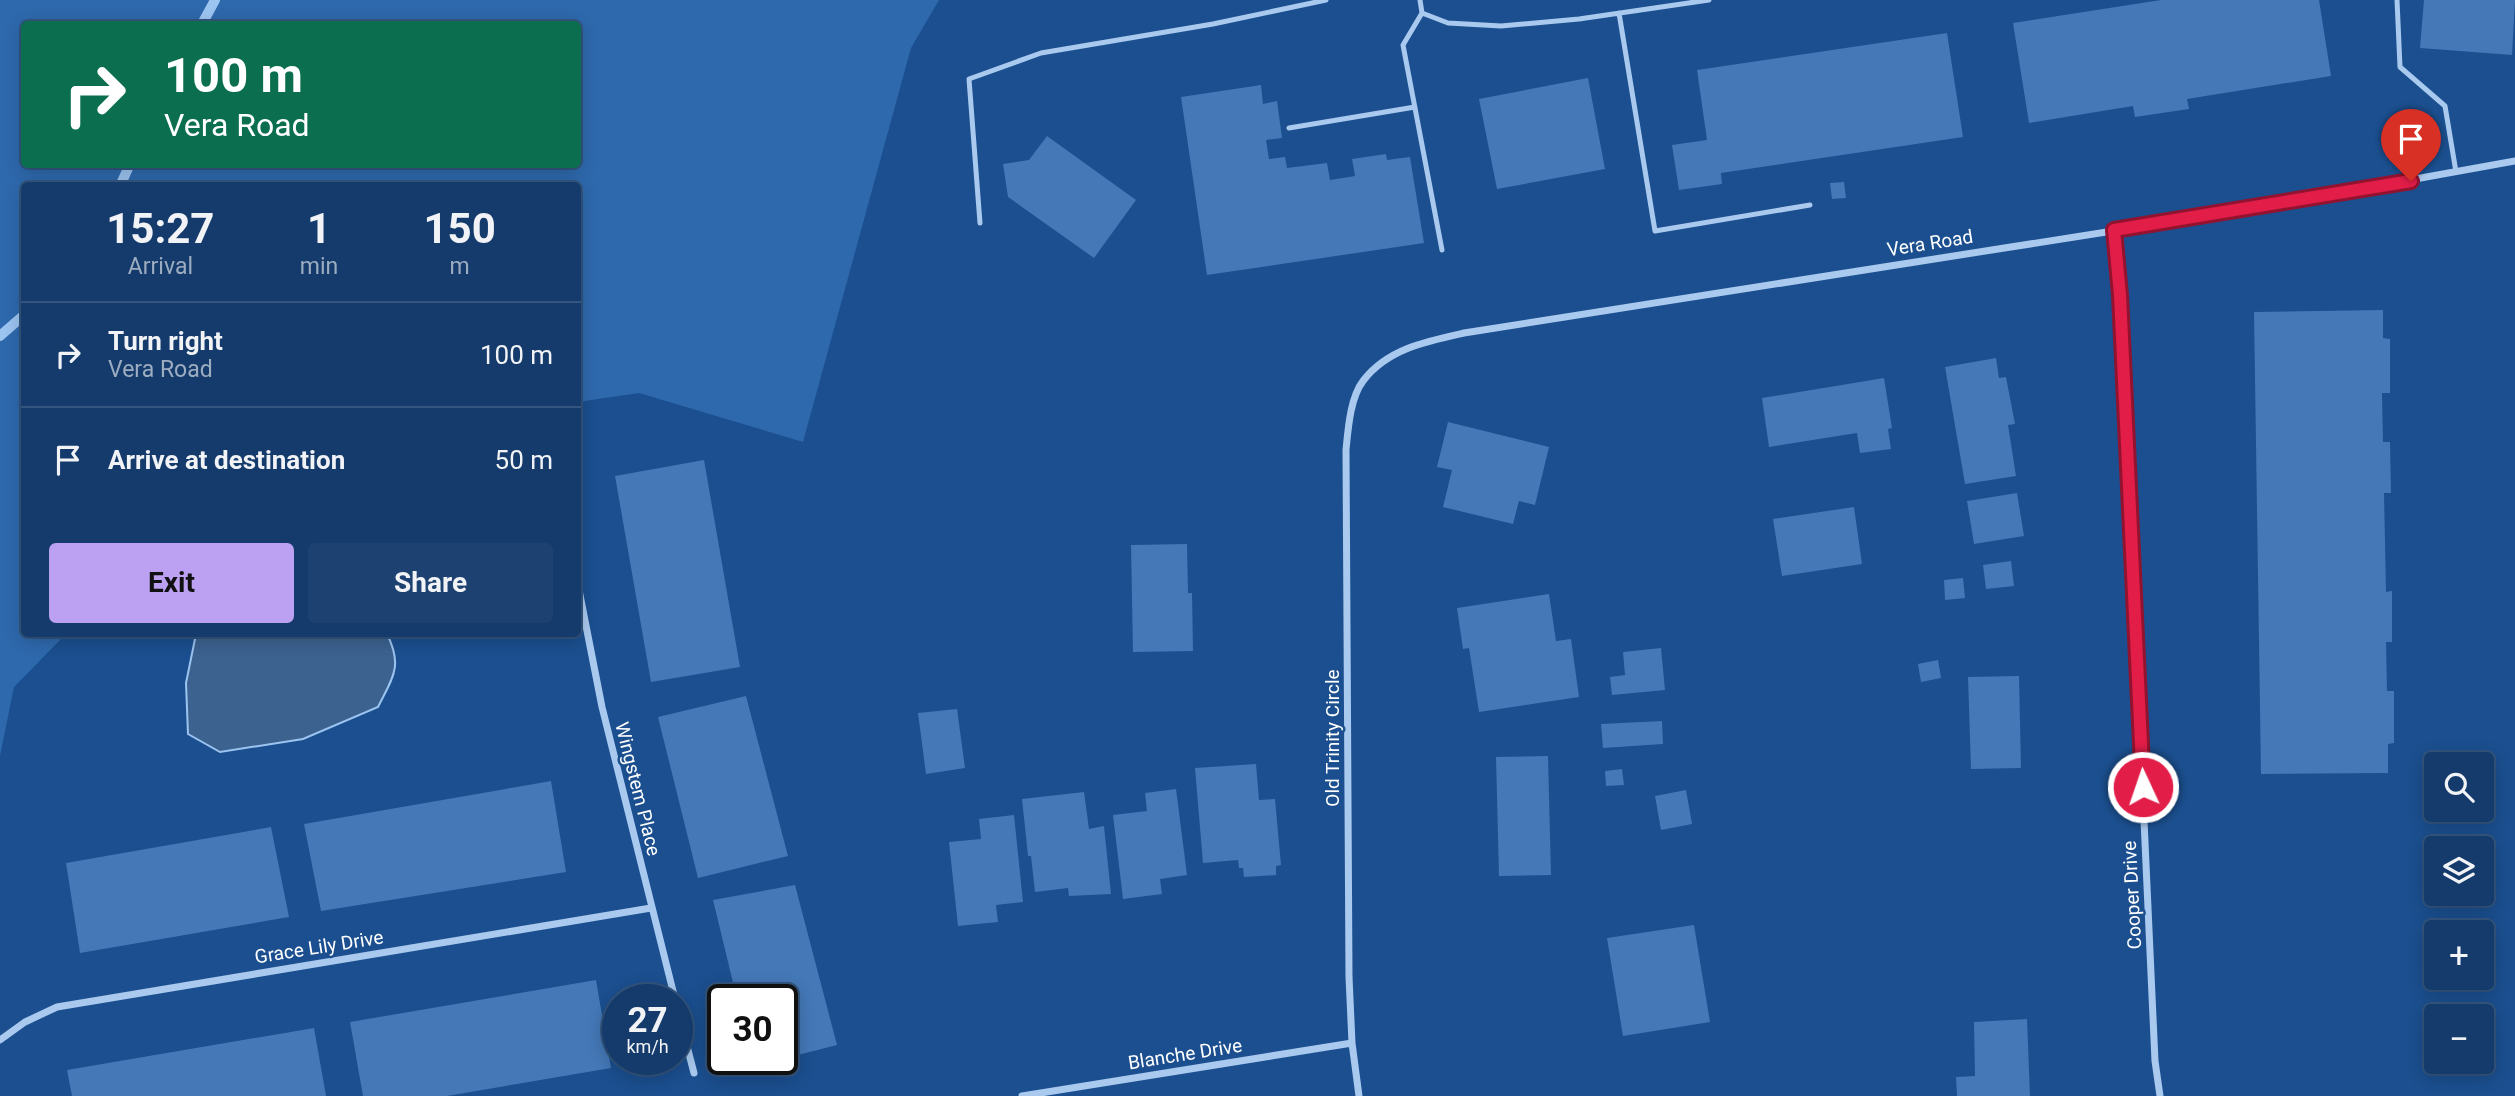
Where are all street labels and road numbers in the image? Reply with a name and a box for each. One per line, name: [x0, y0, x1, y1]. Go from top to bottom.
street label: Vera Road: [1885, 225, 1975, 261]
street label: Old Trinity Circle: [1321, 669, 1344, 807]
street label: Wingstem Place: [610, 720, 666, 858]
street label: Cooper Drive: [2118, 840, 2146, 950]
street label: Grace Lily Drive: [253, 925, 385, 969]
street label: Blanche Drive: [1126, 1034, 1244, 1074]

